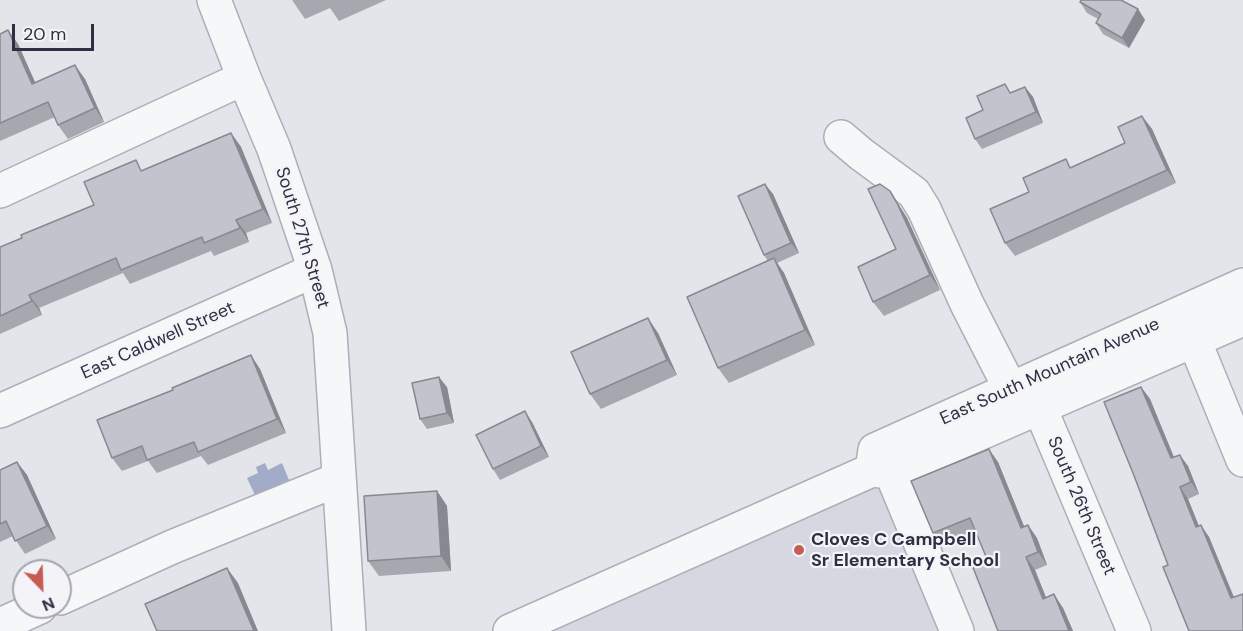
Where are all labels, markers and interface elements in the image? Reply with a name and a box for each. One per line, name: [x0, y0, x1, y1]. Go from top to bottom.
scale bar: [15, 12, 98, 50]
text: 20 m: [23, 22, 66, 46]
street label: South 27th Street: [270, 165, 334, 311]
street label: East Caldwell Street: [78, 297, 238, 385]
street label: East South Mountain Avenue: [937, 314, 1163, 430]
street label: South 26th Street: [1042, 433, 1120, 579]
place label: Cloves C Campbell Sr Elementary School: [811, 529, 999, 572]
marker: Cloves C Campbell Sr Elementary School: [792, 543, 806, 557]
north arrow: [12, 559, 72, 619]
text: N: [39, 592, 58, 616]

